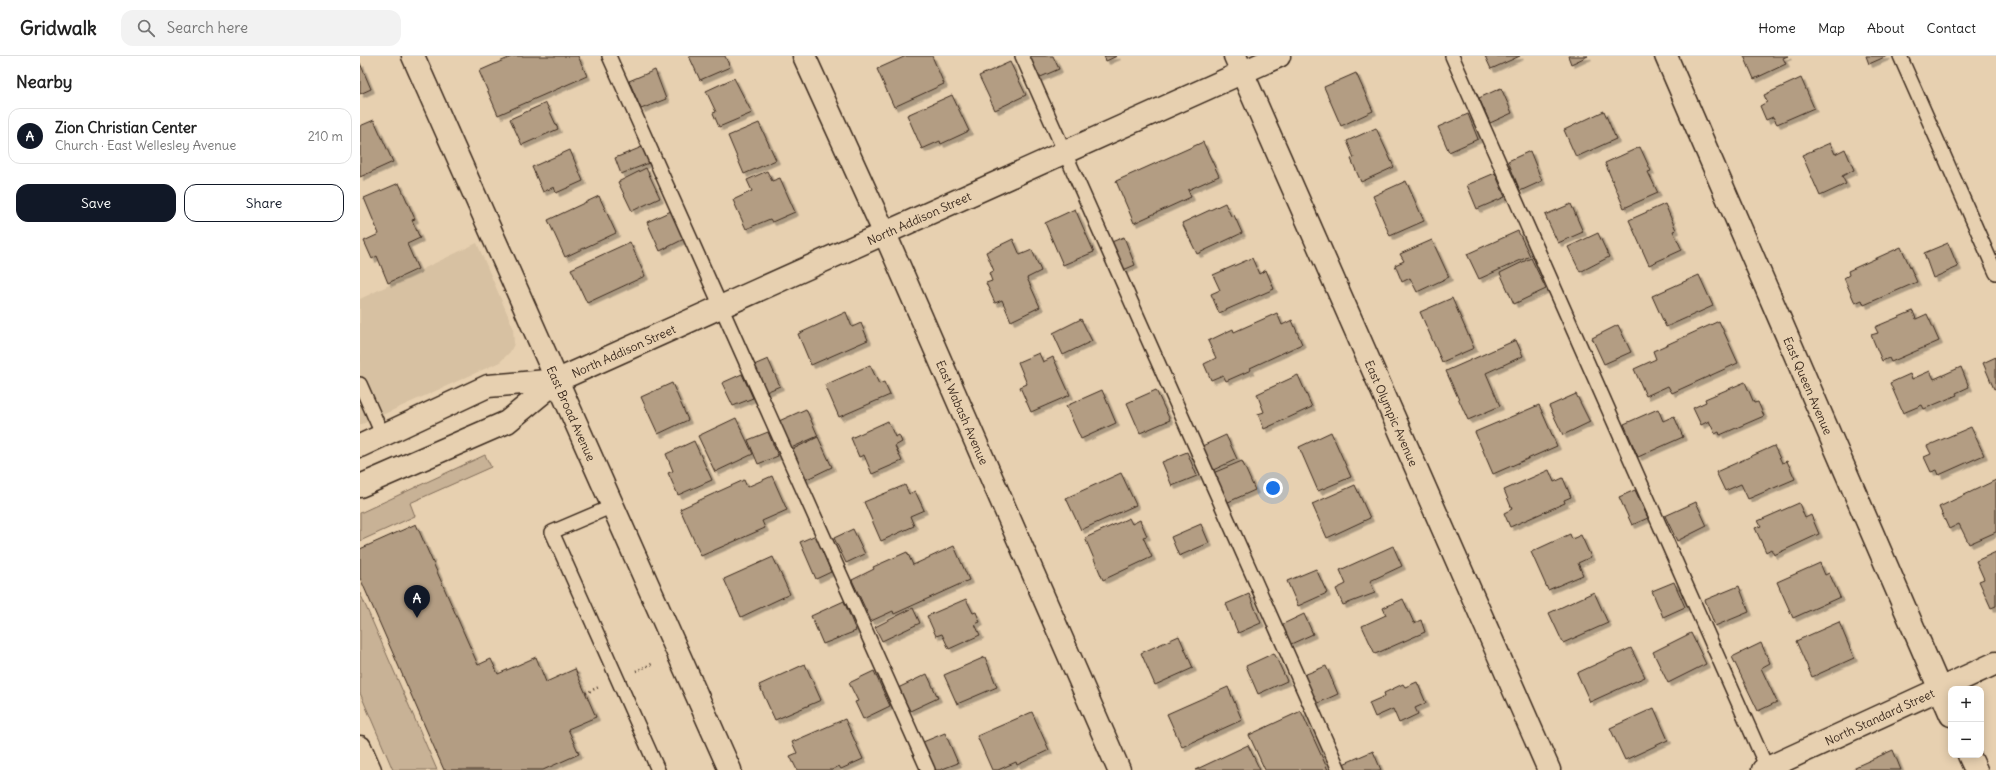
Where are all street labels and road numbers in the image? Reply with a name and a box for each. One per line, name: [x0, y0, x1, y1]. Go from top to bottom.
street label: North Addison Street: [865, 188, 973, 248]
street label: North Addison Street: [569, 321, 678, 381]
street label: East Queen Avenue: [1781, 334, 1836, 437]
street label: East Wabash Avenue: [933, 358, 992, 467]
street label: East Olympic Avenue: [1362, 358, 1422, 468]
street label: East Broad Avenue: [544, 363, 599, 463]
street label: North Standard Street: [1822, 685, 1936, 748]

